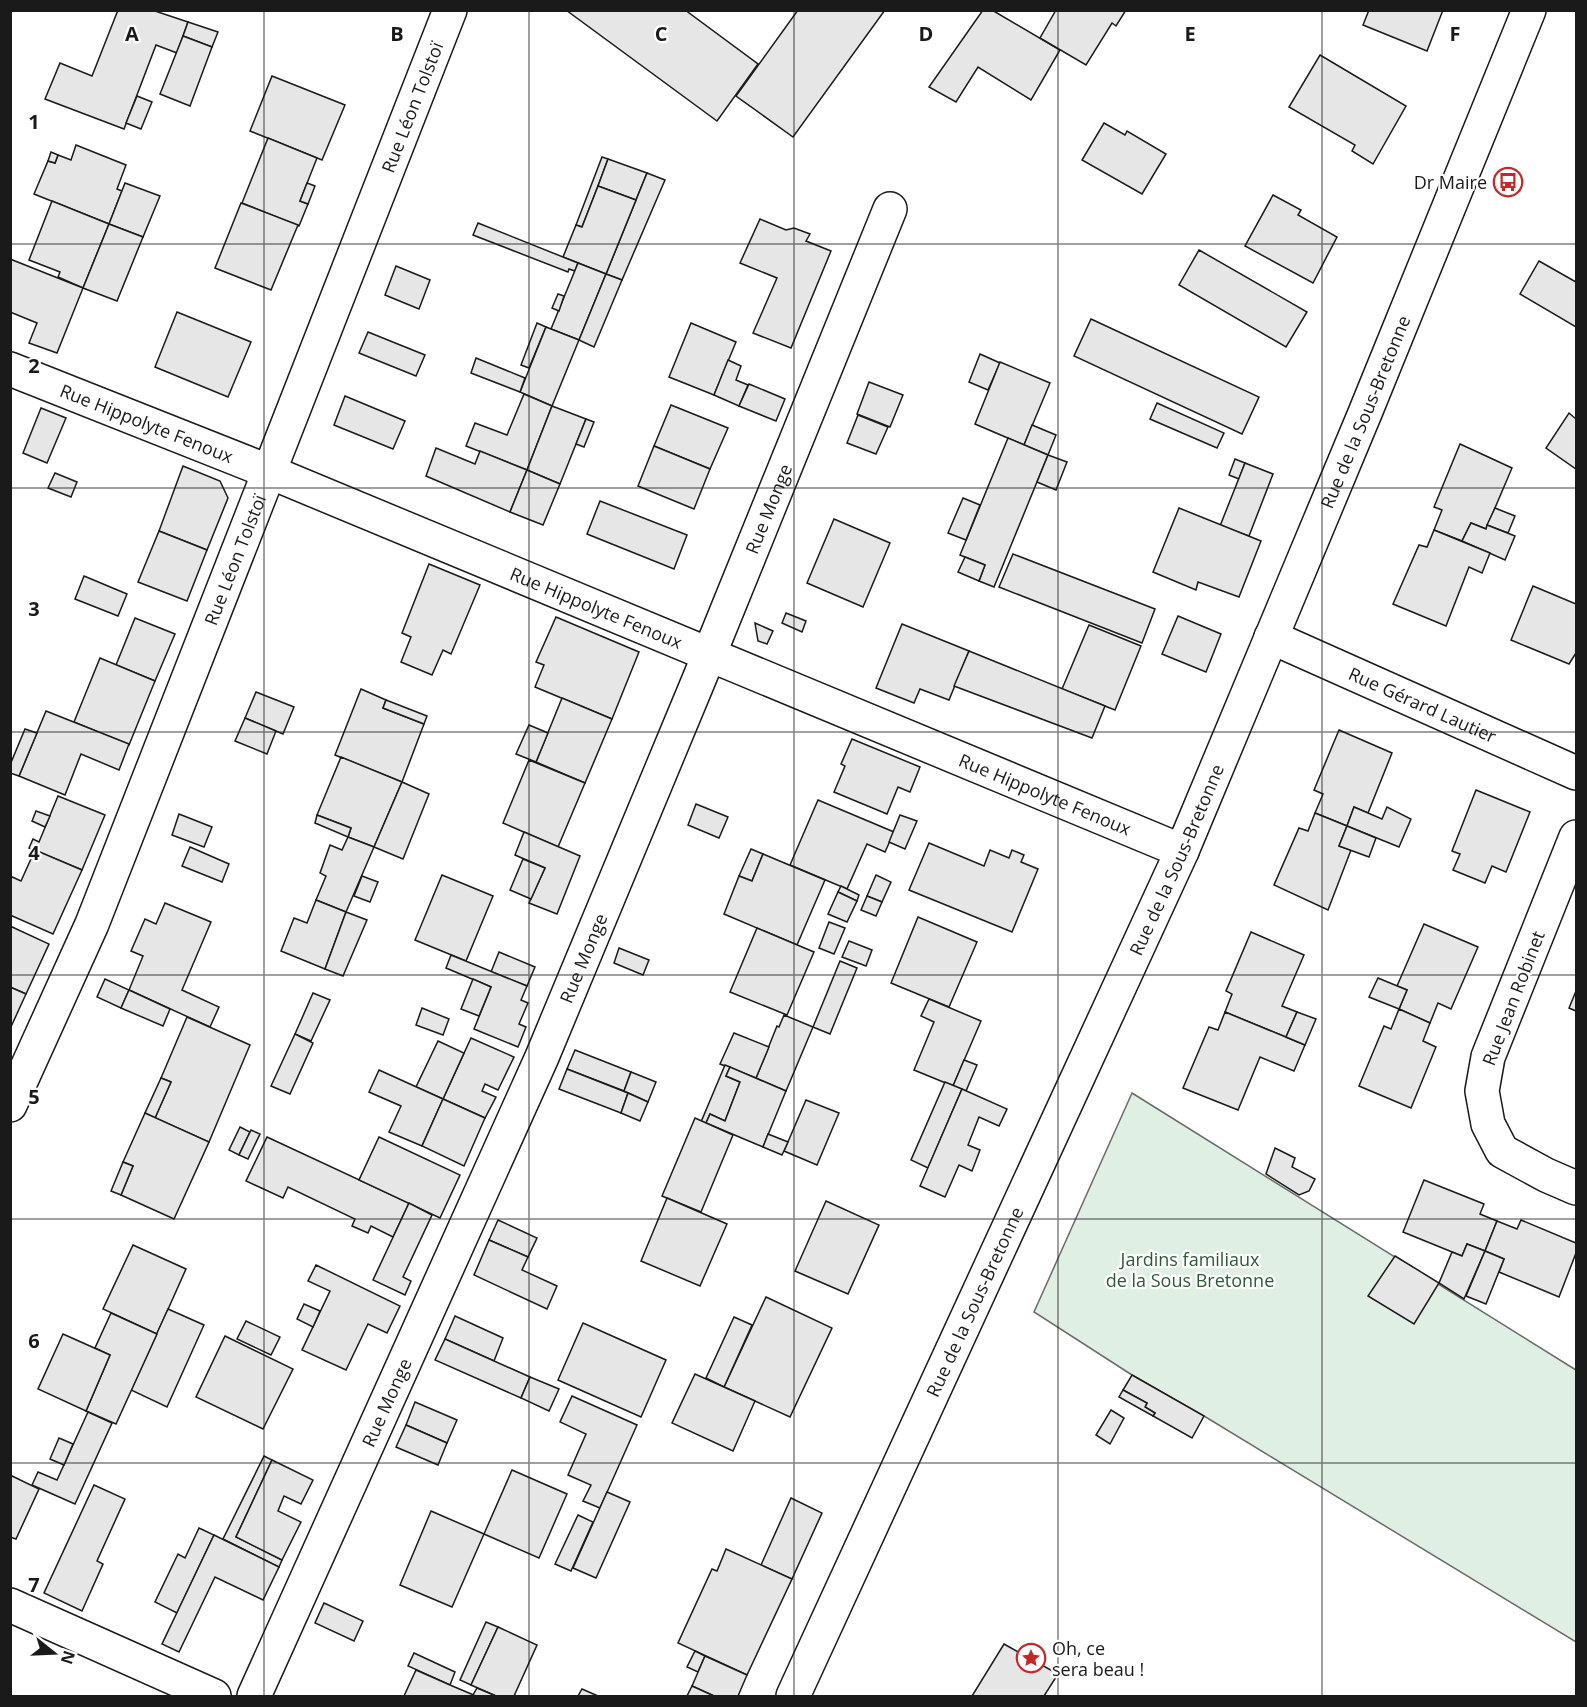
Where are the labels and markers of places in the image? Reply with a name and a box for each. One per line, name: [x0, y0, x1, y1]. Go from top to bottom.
bus stop icon: Dr Maire: [1492, 166, 1524, 198]
place label: Dr Maire: [1414, 170, 1487, 194]
place label: Oh, ce sera beau !: [1052, 1636, 1144, 1681]
place icon: Oh, ce sera beau !: [1015, 1642, 1047, 1674]

